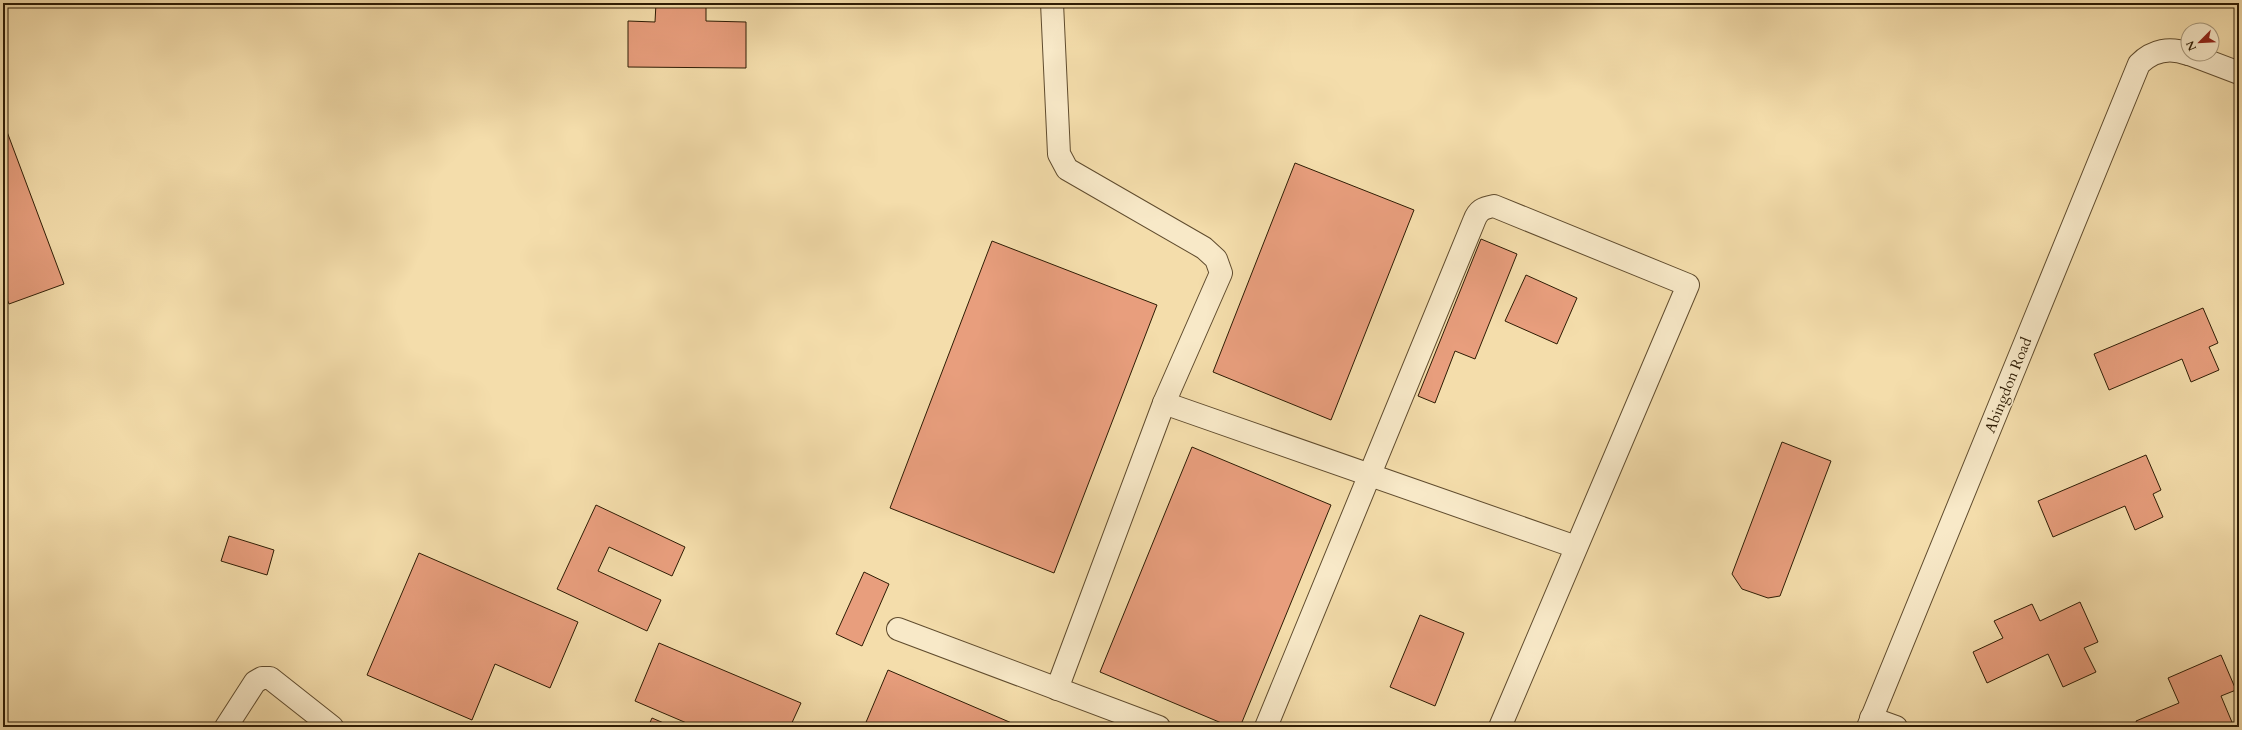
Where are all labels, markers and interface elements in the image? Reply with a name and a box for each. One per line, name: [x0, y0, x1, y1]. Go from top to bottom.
north arrow: [2180, 22, 2220, 62]
text: N: [2182, 38, 2200, 53]
street label: Abingdon Road: [1980, 334, 2036, 436]

